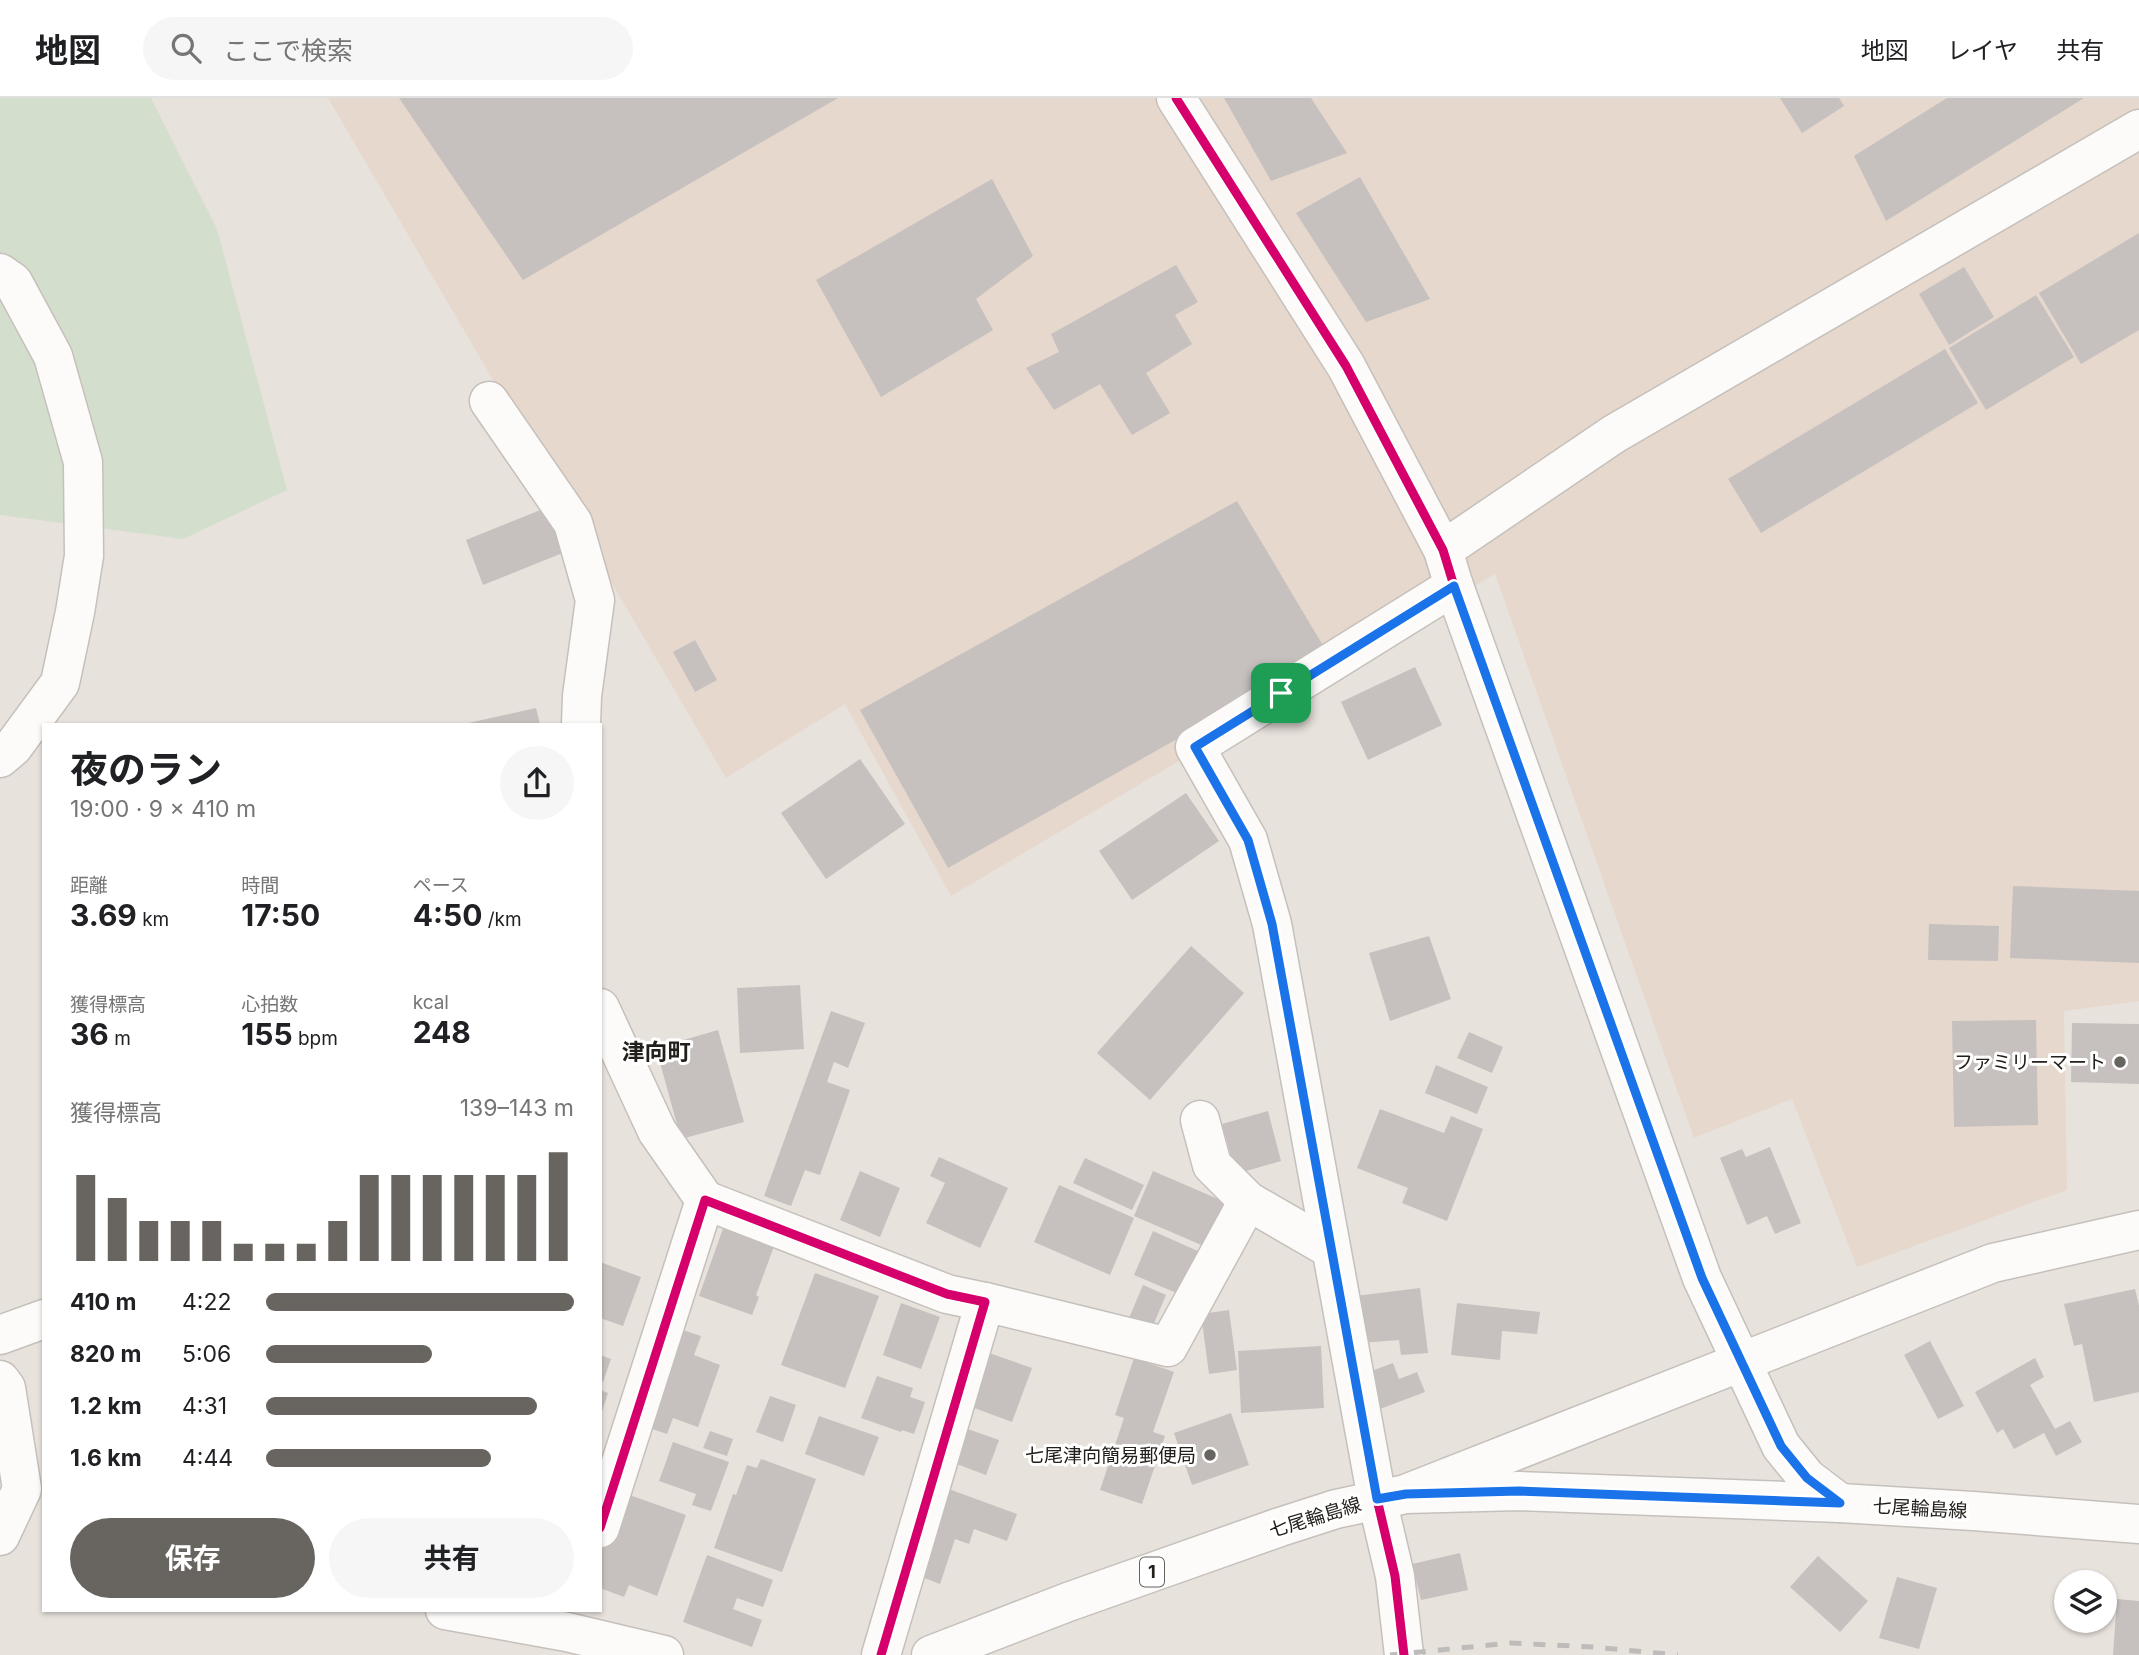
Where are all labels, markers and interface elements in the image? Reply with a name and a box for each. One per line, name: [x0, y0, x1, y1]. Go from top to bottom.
search box: [143, 17, 633, 80]
icon: search: [167, 29, 205, 67]
text: 地図: [35, 30, 101, 70]
text: ここで検索: [223, 35, 353, 66]
text: 地図: [1861, 36, 1909, 65]
text: レイヤ: [1947, 36, 2018, 65]
text: 共有: [2056, 36, 2104, 65]
pin: [1251, 663, 1311, 723]
icon: arrive: [1262, 674, 1300, 712]
text: 夜のラン: [70, 746, 222, 792]
button: share: [500, 746, 574, 820]
text: 19:00 · 9 × 410 m: [70, 795, 256, 823]
text: 距離: [70, 874, 108, 897]
text: 時間: [241, 874, 279, 897]
text: ペース: [413, 874, 469, 897]
text: 3.69: [70, 897, 137, 933]
text: 17:50: [241, 897, 320, 933]
text: 4:50: [413, 897, 482, 933]
text: km: [137, 908, 169, 931]
text: /km: [482, 908, 522, 931]
text: kcal: [413, 991, 449, 1014]
text: 獲得標高: [70, 993, 146, 1016]
text: 心拍数: [241, 993, 298, 1016]
text: 248: [413, 1014, 471, 1050]
text: 36: [70, 1016, 109, 1052]
text: 155: [241, 1016, 293, 1052]
text: m: [109, 1027, 131, 1050]
text: bpm: [293, 1027, 338, 1050]
district label: 津向町: [622, 1038, 691, 1066]
place label: ファミリーマート: [1954, 1051, 2106, 1074]
marker: ファミリーマート: [2112, 1054, 2128, 1070]
text: 139–143 m: [460, 1094, 574, 1122]
text: 獲得標高: [70, 1099, 162, 1127]
text: 410 m: [70, 1288, 137, 1316]
text: 4:22: [182, 1288, 232, 1316]
text: 820 m: [70, 1340, 141, 1368]
text: 5:06: [182, 1340, 231, 1368]
text: 1.2 km: [70, 1392, 142, 1420]
text: 4:31: [182, 1392, 227, 1420]
text: 1.6 km: [70, 1444, 142, 1472]
text: 4:44: [182, 1444, 233, 1472]
place label: 七尾津向簡易郵便局: [1025, 1444, 1196, 1467]
marker: 七尾津向簡易郵便局: [1202, 1447, 1218, 1463]
street label: 七尾輪島線: [1266, 1493, 1364, 1542]
street label: 七尾輪島線: [1872, 1495, 1968, 1522]
button: 保存: [70, 1518, 315, 1598]
button: 共有: [329, 1518, 574, 1598]
road number: 1: [1140, 1558, 1164, 1587]
map controls: [2054, 1570, 2117, 1633]
button: layers: [2054, 1570, 2117, 1633]

